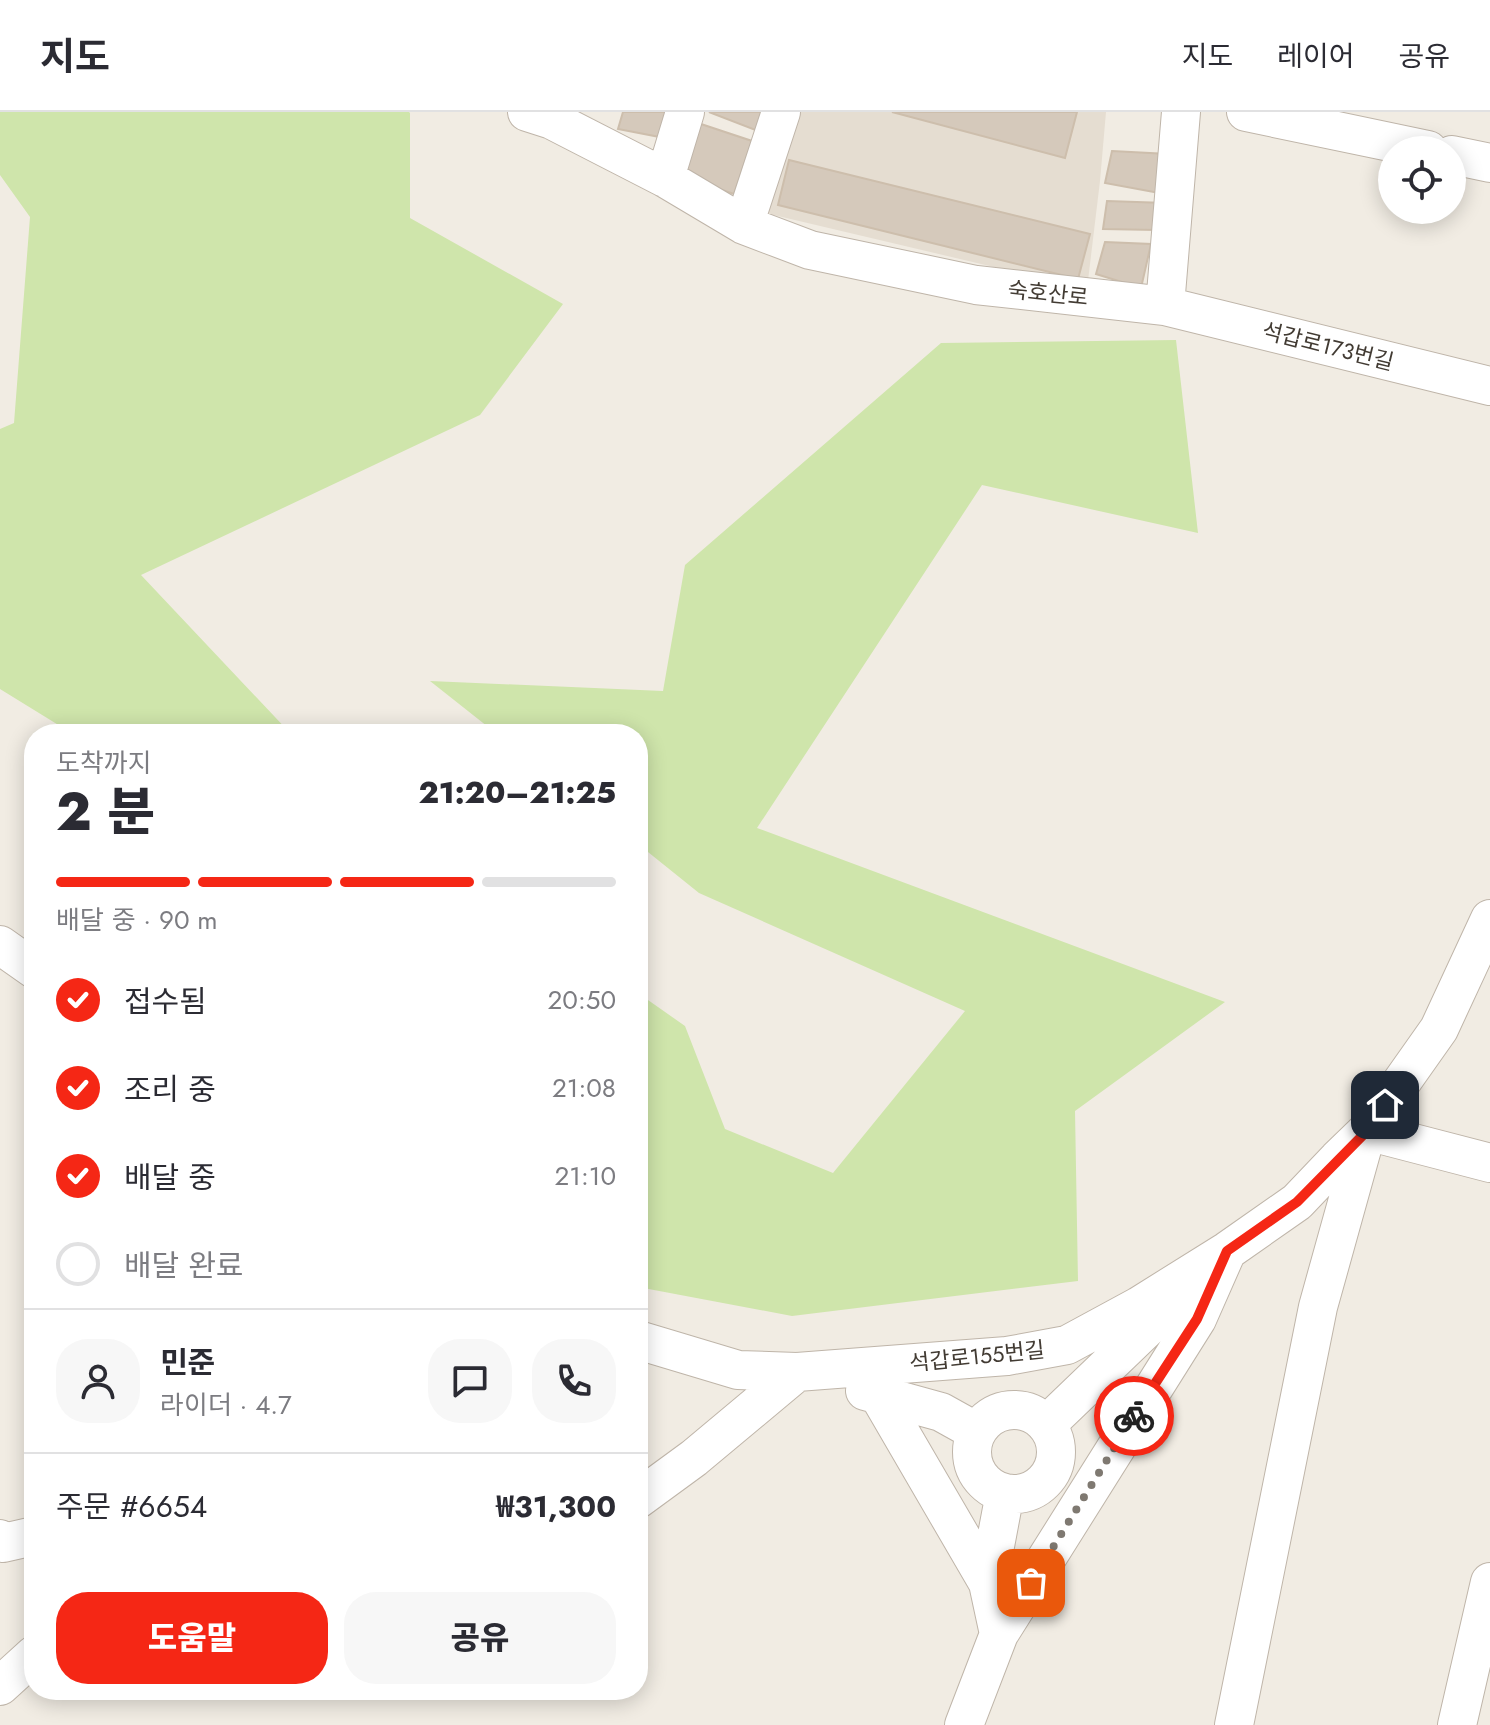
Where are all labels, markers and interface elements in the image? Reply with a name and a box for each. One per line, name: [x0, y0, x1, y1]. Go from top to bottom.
text: 지도: [40, 29, 110, 84]
text: 지도: [1182, 36, 1233, 77]
text: 레이어: [1277, 36, 1354, 77]
text: 공유: [1398, 36, 1450, 77]
map controls: [1378, 136, 1466, 224]
button: locate: [1378, 136, 1466, 224]
street label: 숙호산로: [1006, 273, 1090, 313]
street label: 석갑로173번길: [1259, 314, 1397, 378]
text: 도착까지: [56, 744, 152, 782]
text: 21:20–21:25: [418, 771, 616, 814]
text: 2 분: [56, 774, 155, 850]
text: 배달 중 · 90 m: [56, 901, 218, 939]
icon: check: [56, 978, 100, 1022]
text: 접수됨: [124, 980, 207, 1023]
text: 20:50: [548, 981, 616, 1019]
icon: check: [56, 1066, 100, 1110]
text: 조리 중: [124, 1068, 216, 1111]
text: 21:08: [552, 1069, 616, 1107]
pin: [1351, 1071, 1419, 1139]
icon: home: [1363, 1083, 1407, 1127]
icon: check: [56, 1154, 100, 1198]
text: 배달 중: [124, 1156, 216, 1199]
text: 21:10: [554, 1157, 616, 1195]
text: 배달 완료: [124, 1244, 243, 1287]
street label: 석갑로155번길: [908, 1333, 1046, 1379]
button: person: [56, 1339, 140, 1423]
button: chat: [428, 1339, 512, 1423]
button: phone: [532, 1339, 616, 1423]
text: 민준: [160, 1341, 215, 1384]
courier: [1094, 1376, 1174, 1456]
text: 라이더 · 4.7: [160, 1386, 292, 1424]
icon: bike: [1112, 1394, 1156, 1438]
text: 주문 #6654: [56, 1485, 207, 1528]
text: ₩31,300: [496, 1485, 616, 1528]
pin: [997, 1549, 1065, 1617]
icon: bag: [1009, 1561, 1053, 1605]
button: 도움말: [56, 1592, 328, 1684]
button: 공유: [344, 1592, 616, 1684]

